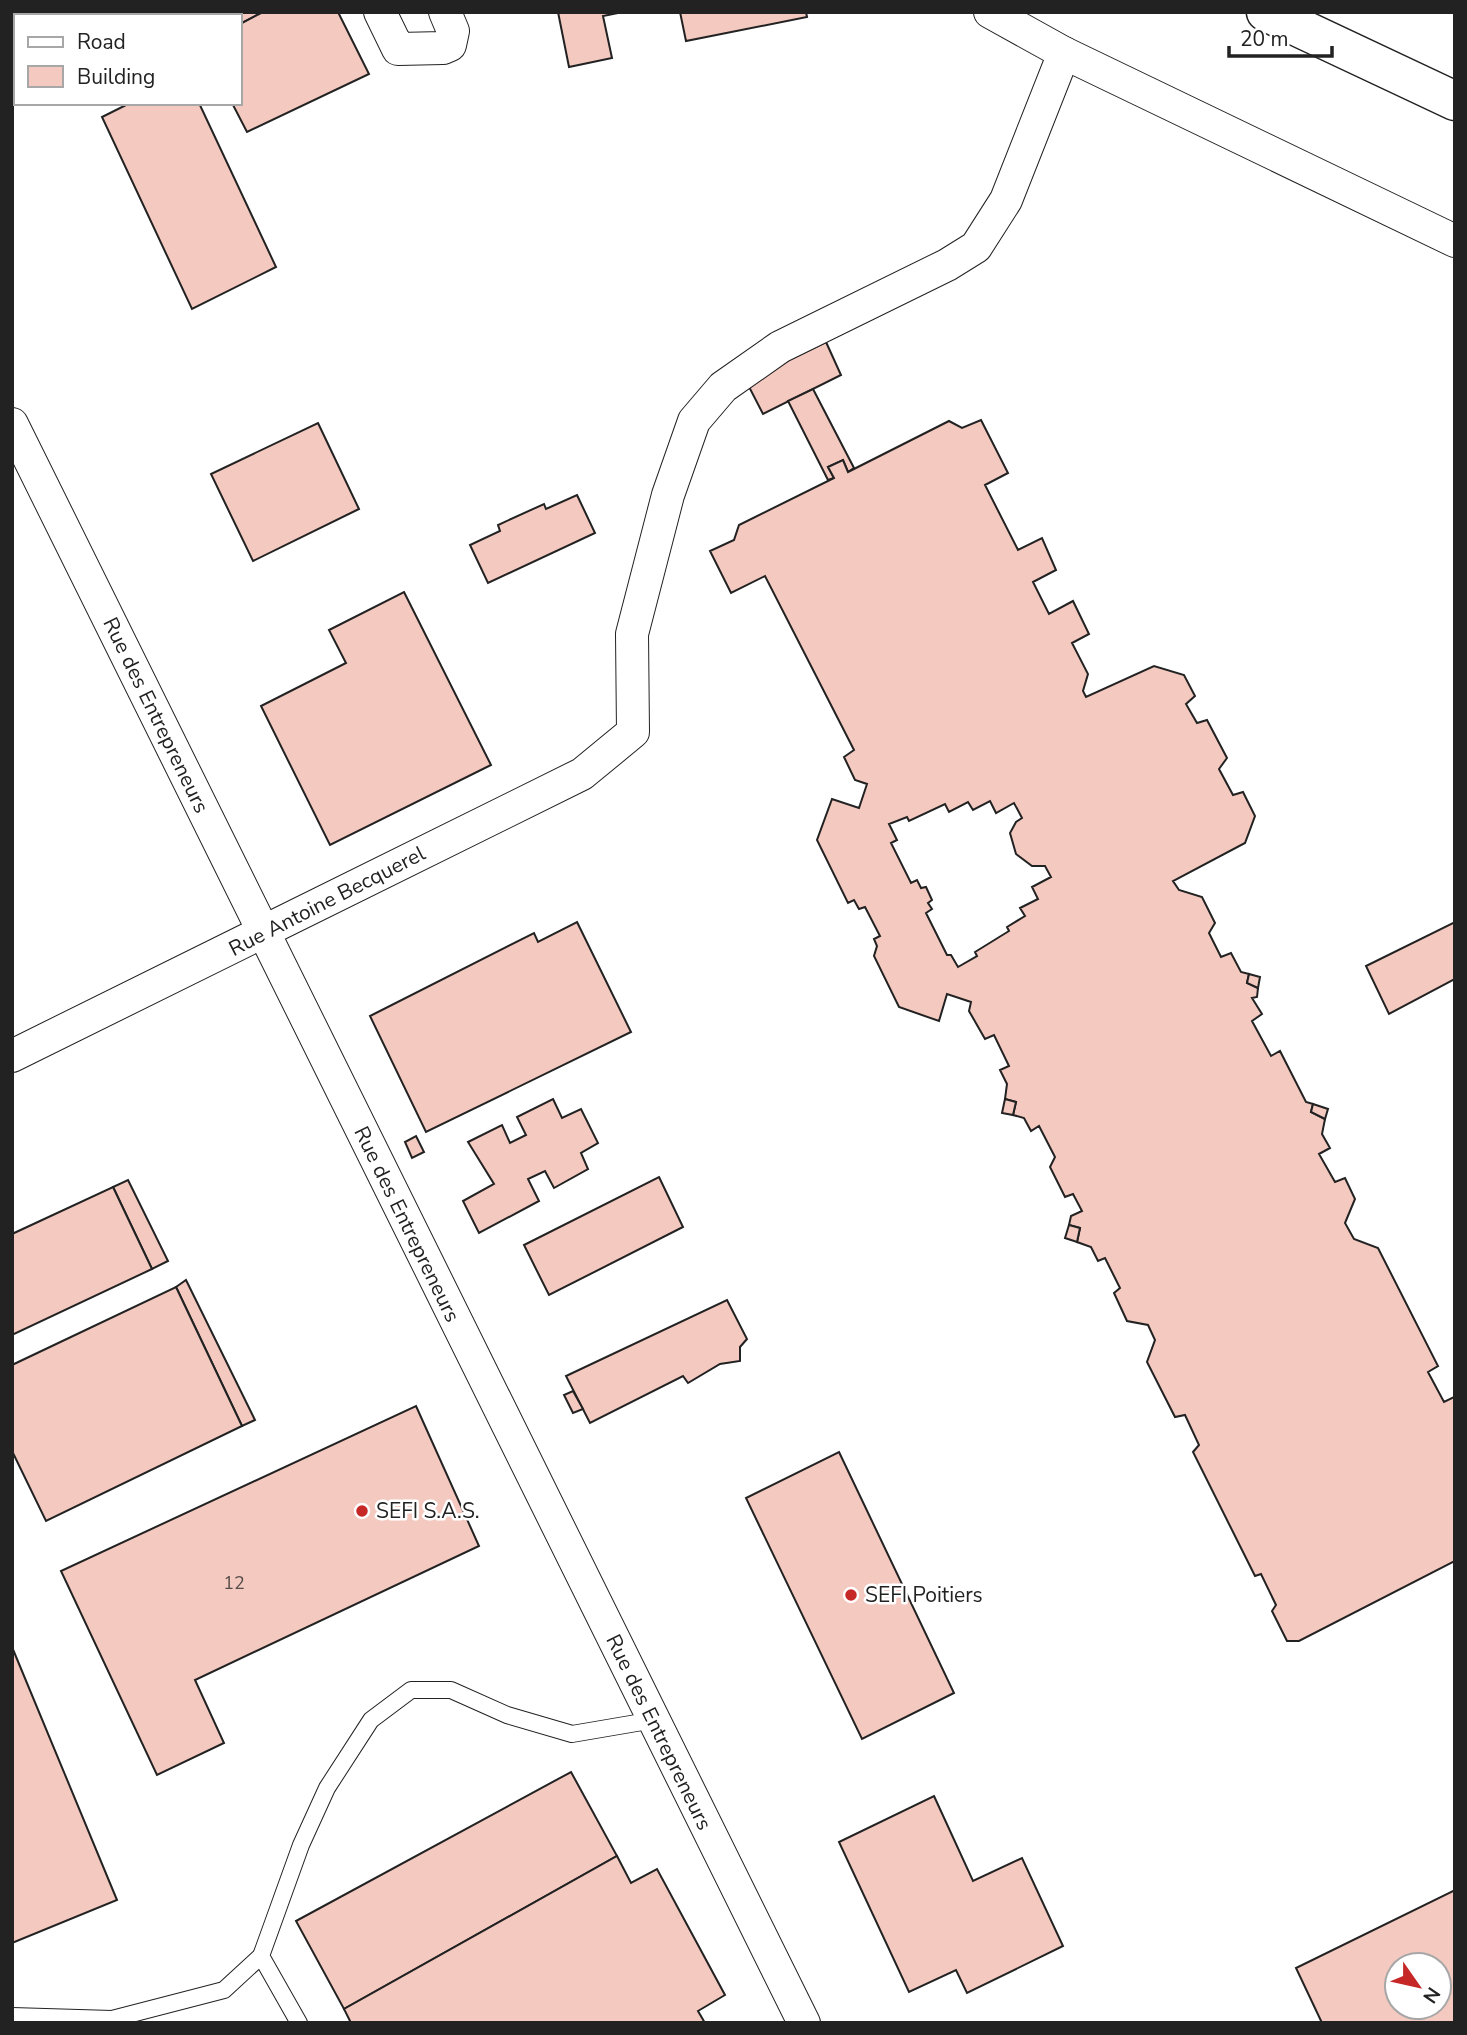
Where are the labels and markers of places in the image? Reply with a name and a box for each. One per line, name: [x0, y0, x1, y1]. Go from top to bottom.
place label: SEFI S.A.S.: [376, 1497, 480, 1525]
marker: SEFI S.A.S.: [354, 1503, 370, 1519]
place label: SEFI Poitiers: [865, 1581, 983, 1609]
marker: SEFI Poitiers: [843, 1587, 859, 1603]

